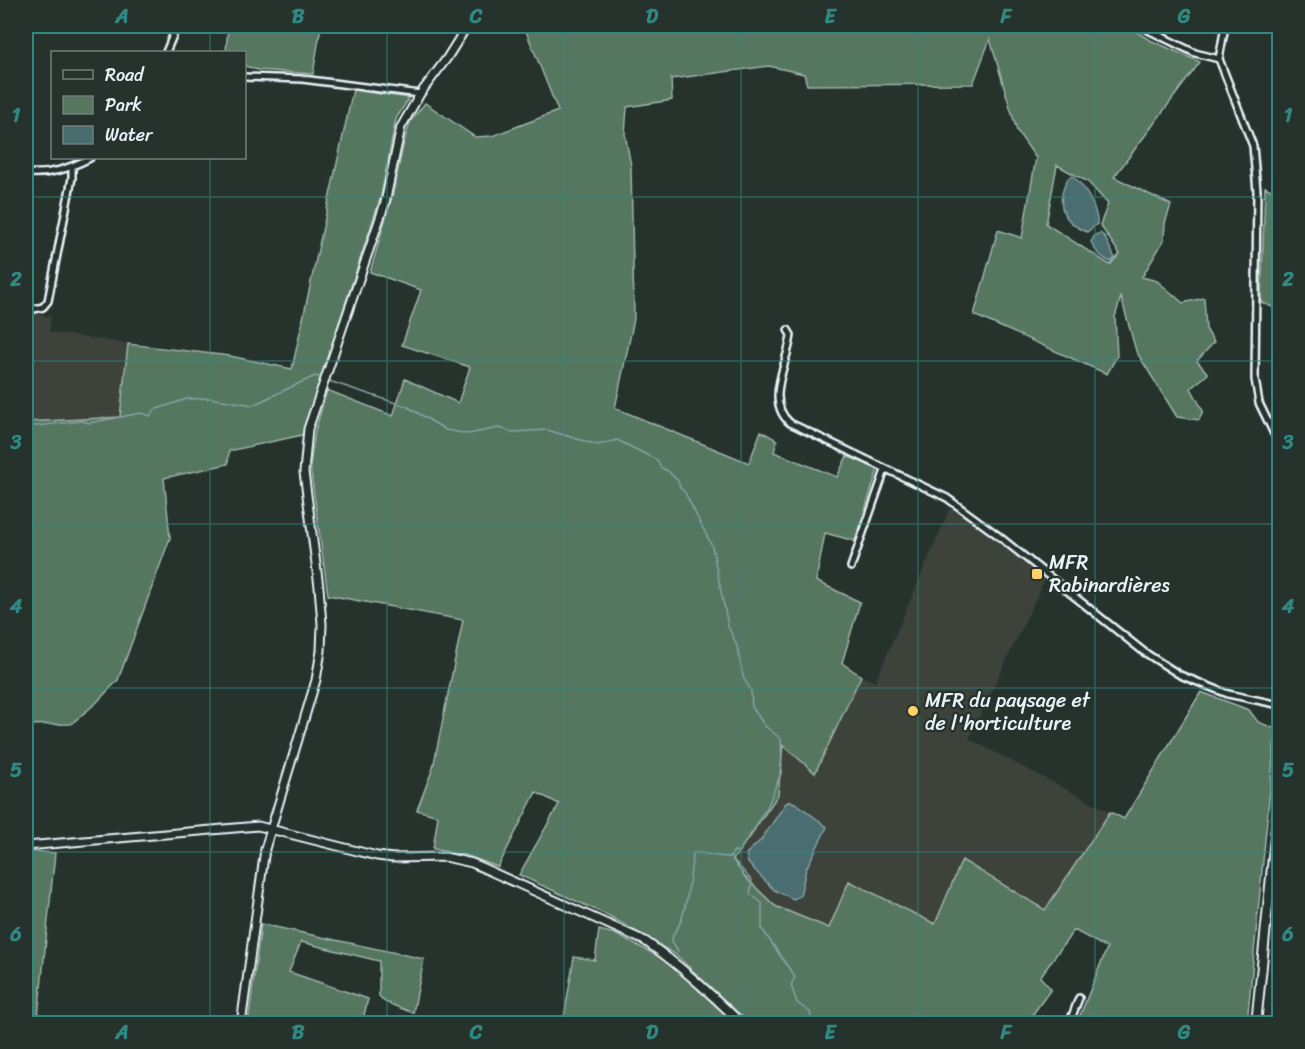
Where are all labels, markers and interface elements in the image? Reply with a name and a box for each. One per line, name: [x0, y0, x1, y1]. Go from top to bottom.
text: A: [114, 0, 129, 34]
text: B: [292, 0, 305, 34]
text: C: [469, 0, 483, 34]
text: D: [646, 0, 659, 34]
text: E: [824, 0, 837, 34]
text: F: [1000, 0, 1013, 34]
text: G: [1177, 0, 1191, 34]
legend: [51, 51, 246, 159]
text: Road: [105, 59, 145, 91]
text: Park: [105, 89, 142, 121]
text: 1: [12, 98, 21, 133]
text: 1: [1284, 98, 1293, 133]
text: Water: [105, 119, 154, 151]
text: 2: [9, 262, 22, 297]
text: 2: [1281, 262, 1294, 297]
text: 3: [10, 425, 22, 460]
text: 3: [1282, 425, 1294, 460]
place label: MFR Rabinardières: [1049, 545, 1171, 603]
marker: MFR Rabinardières: [1030, 567, 1044, 581]
text: 4: [9, 589, 23, 624]
text: 4: [1281, 589, 1295, 624]
place label: MFR du paysage et de l'horticulture: [925, 683, 1091, 741]
marker: MFR du paysage et de l'horticulture: [906, 704, 920, 718]
text: 5: [10, 753, 22, 788]
text: 5: [1282, 753, 1294, 788]
text: 6: [9, 917, 22, 952]
text: 6: [1281, 917, 1294, 952]
text: A: [114, 1015, 129, 1049]
text: B: [292, 1015, 305, 1049]
text: C: [469, 1015, 483, 1049]
text: D: [646, 1015, 659, 1049]
text: E: [824, 1015, 837, 1049]
text: F: [1000, 1015, 1013, 1049]
text: G: [1177, 1015, 1191, 1049]

